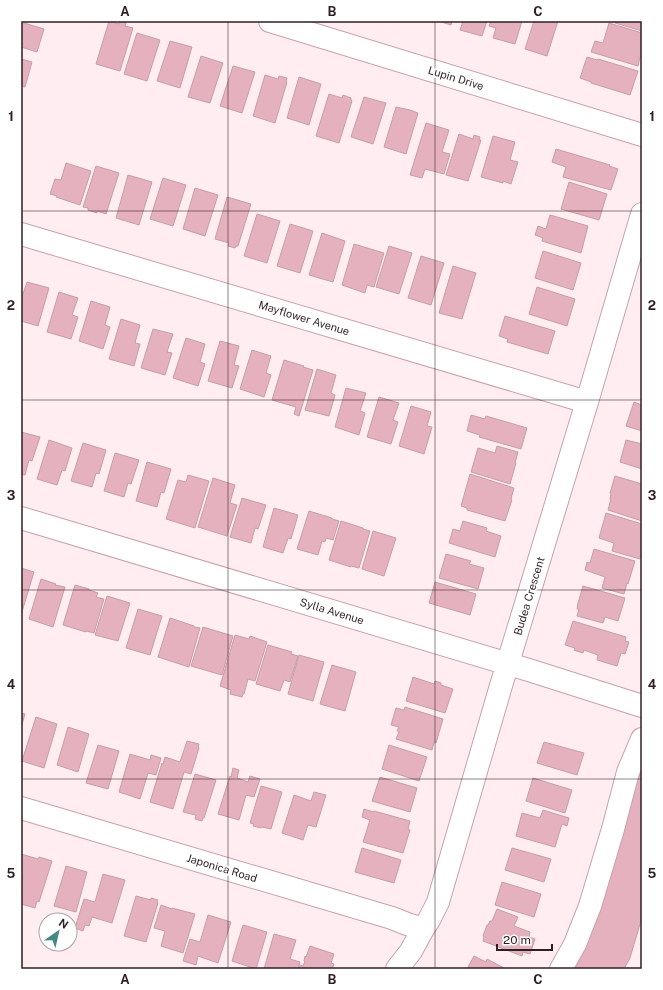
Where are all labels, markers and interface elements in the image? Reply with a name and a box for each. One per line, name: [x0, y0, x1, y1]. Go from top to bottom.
text: A: [120, 4, 130, 19]
text: B: [328, 4, 337, 19]
text: C: [533, 4, 543, 19]
street label: Lupin Drive: [427, 64, 485, 92]
text: 1: [8, 109, 14, 124]
text: 1: [649, 109, 655, 124]
text: 2: [7, 298, 15, 313]
street label: Mayflower Avenue: [257, 298, 351, 338]
text: 2: [648, 298, 656, 313]
text: 3: [7, 488, 16, 503]
text: 3: [648, 488, 657, 503]
street label: Budea Crescent: [511, 555, 547, 637]
street label: Sylla Avenue: [299, 596, 365, 626]
text: 4: [7, 677, 16, 692]
text: 4: [648, 677, 657, 692]
street label: Japonica Road: [185, 852, 259, 884]
text: 5: [7, 866, 16, 881]
text: 5: [648, 866, 657, 881]
north arrow: [38, 912, 78, 952]
text: N: [57, 916, 71, 931]
scale bar: [497, 926, 552, 952]
text: 20 m: [503, 933, 531, 947]
text: A: [120, 972, 130, 987]
text: B: [328, 972, 337, 987]
text: C: [533, 972, 543, 987]

